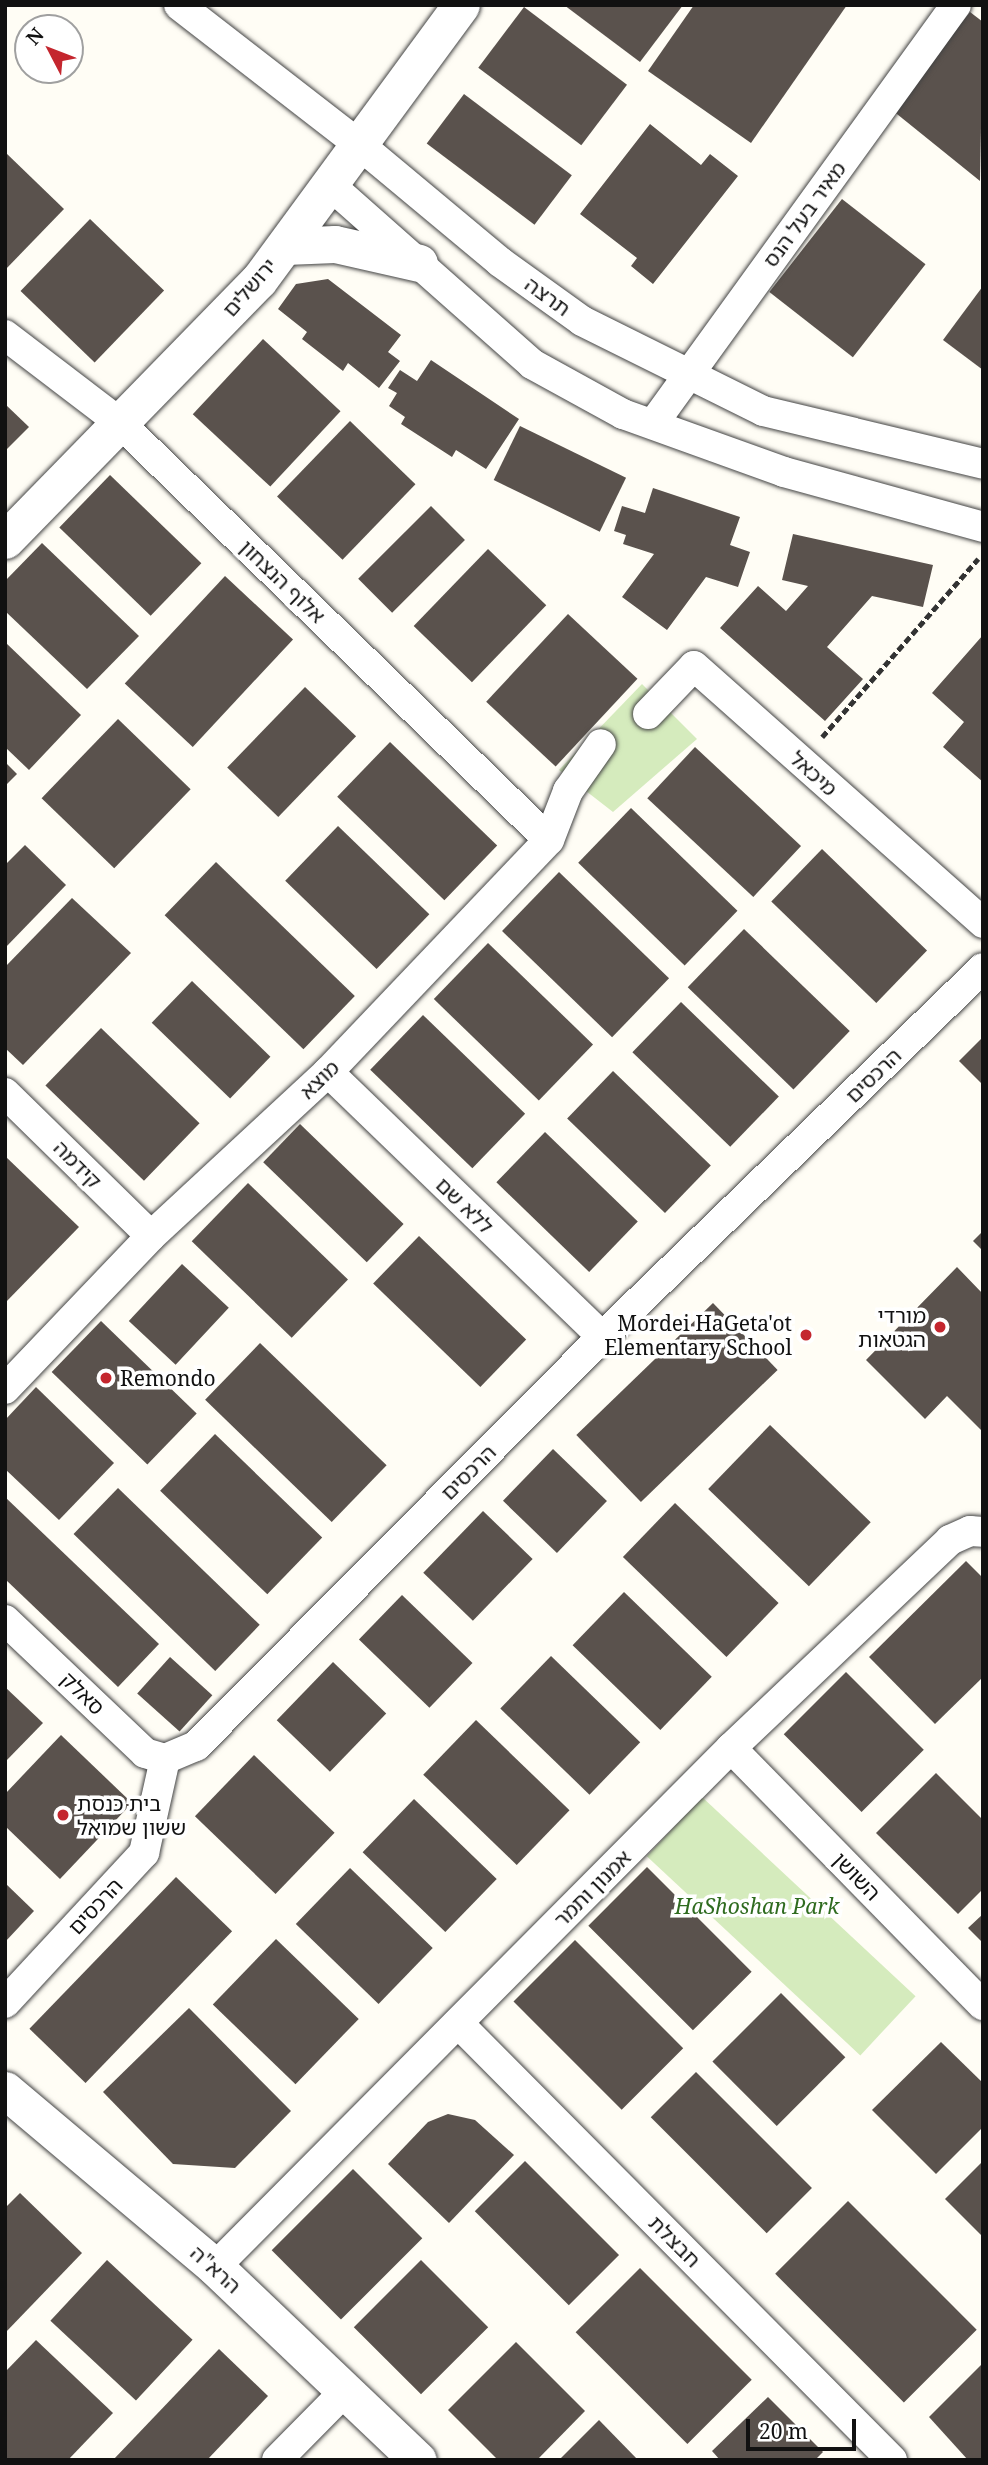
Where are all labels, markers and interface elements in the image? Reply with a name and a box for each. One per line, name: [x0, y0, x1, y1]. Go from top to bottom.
north arrow: [14, 14, 84, 84]
text: N: [20, 22, 50, 51]
street label: מאיר בעל הנס: [757, 156, 851, 272]
street label: ירושלים: [217, 253, 281, 321]
street label: תרצה: [520, 271, 576, 321]
street label: אלוף הנצחון: [235, 534, 331, 628]
street label: מיכאל: [785, 745, 843, 801]
street label: הרכסים: [840, 1042, 906, 1108]
street label: מוצא: [294, 1054, 344, 1104]
street label: קידמה: [49, 1135, 107, 1193]
street label: ללא שם: [431, 1172, 499, 1238]
place label: מורדי הגטאות: [858, 1302, 926, 1352]
place label: Mordei HaGeta'ot Elementary School: [604, 1310, 792, 1360]
marker: מורדי הגטאות: [932, 1319, 948, 1335]
marker: Mordei HaGeta'ot Elementary School: [798, 1327, 814, 1343]
place label: Remondo: [120, 1365, 216, 1391]
marker: Remondo: [98, 1370, 114, 1386]
street label: הרכסים: [435, 1439, 501, 1505]
street label: סאלק: [56, 1666, 110, 1720]
place label: בית כנסת ששון שמואל: [77, 1790, 186, 1840]
marker: בית כנסת ששון שמואל: [55, 1807, 71, 1823]
street label: אמנון ותמר: [548, 1844, 636, 1932]
street label: השושן: [828, 1847, 886, 1905]
street label: הרכסים: [63, 1873, 127, 1939]
park label: HaShoshan Park: [675, 1893, 839, 1919]
street label: חבצלת: [644, 2210, 706, 2272]
street label: הרא"ה: [186, 2240, 246, 2298]
scale bar: [750, 2406, 860, 2450]
text: 20 m: [759, 2417, 808, 2445]

